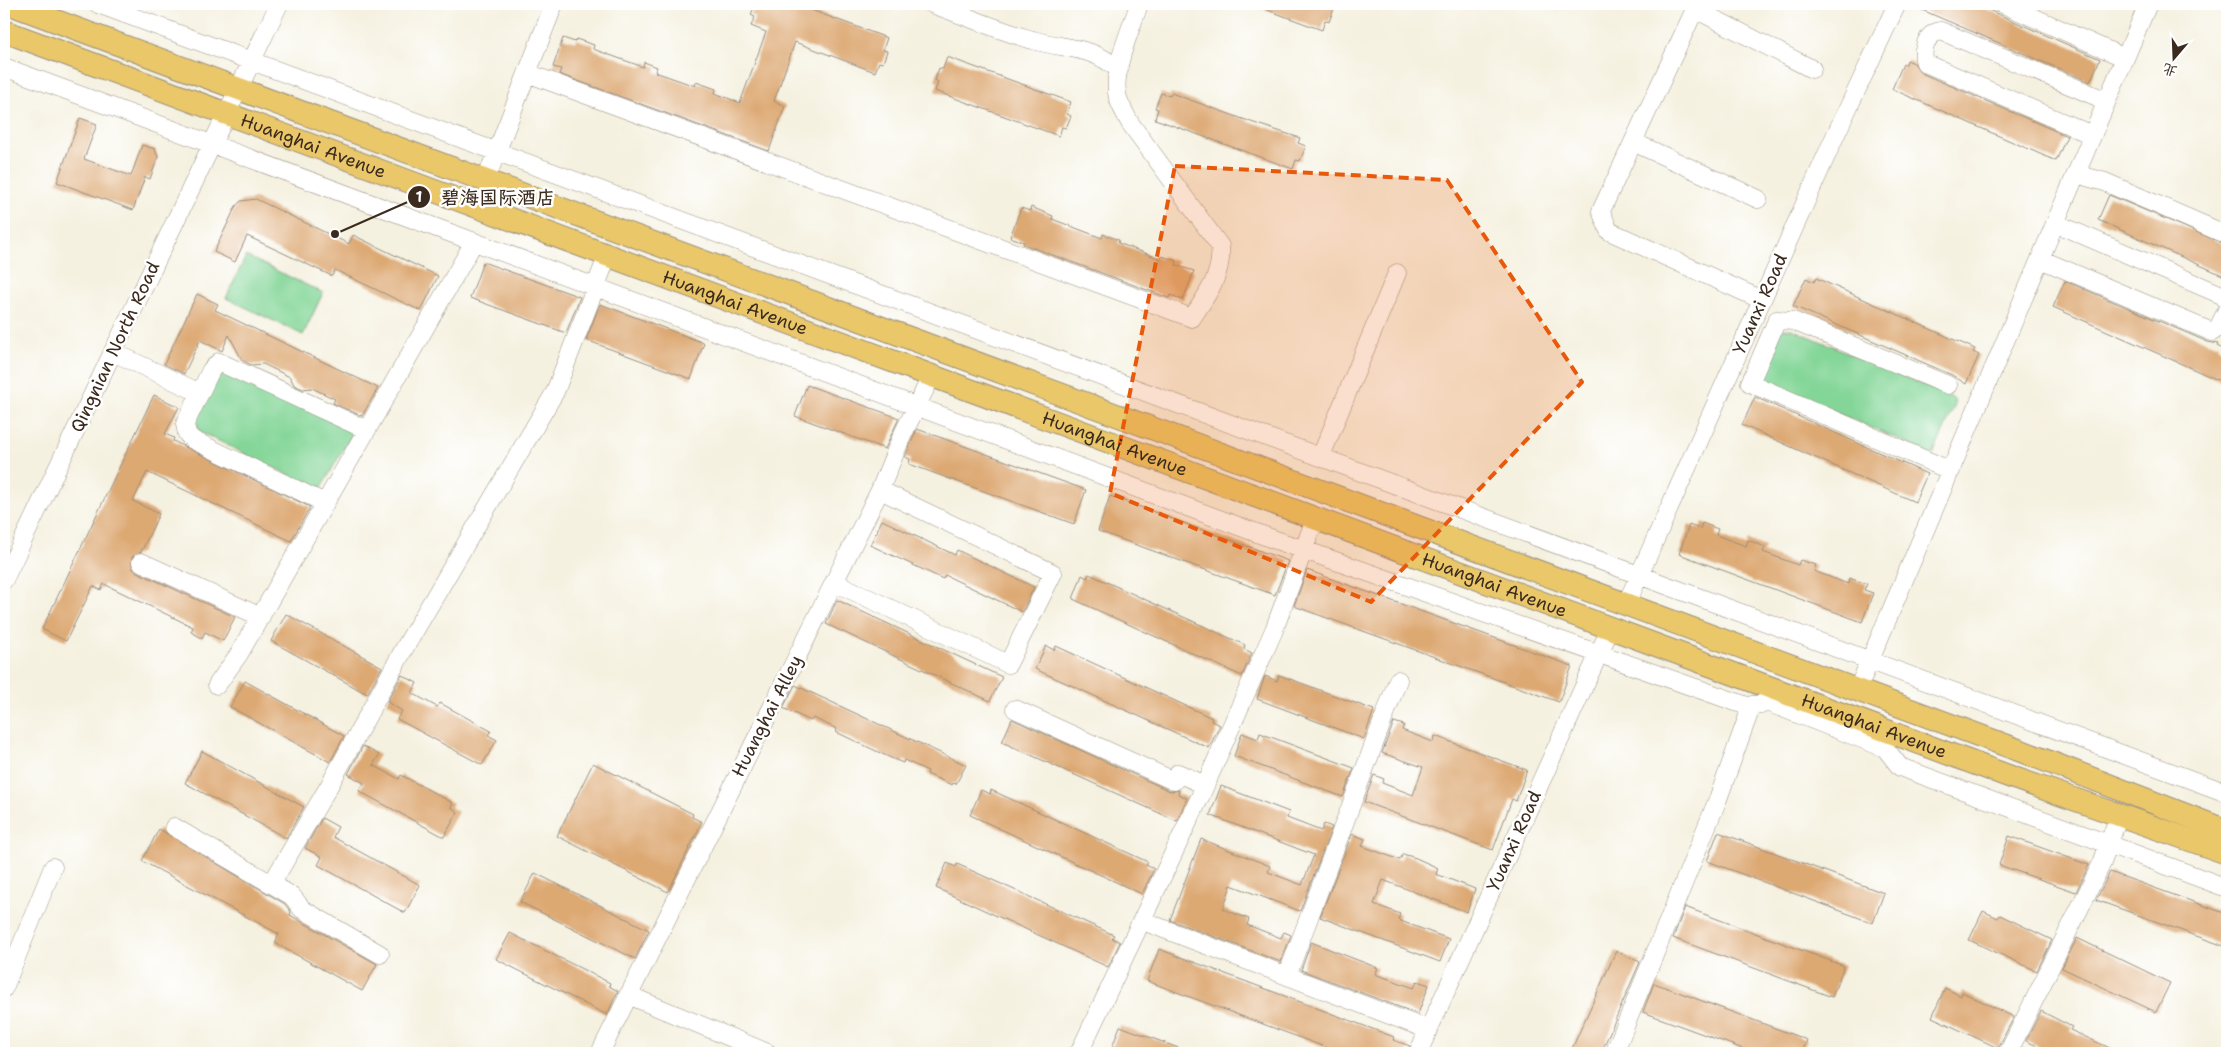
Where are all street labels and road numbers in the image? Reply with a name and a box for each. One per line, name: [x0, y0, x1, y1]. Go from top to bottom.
street label: Huanghai Avenue: [237, 108, 389, 184]
street label: Yuanxi Road: [1727, 250, 1793, 358]
street label: Qingnian North Road: [65, 258, 165, 436]
street label: Huanghai Avenue: [659, 265, 811, 341]
street label: Huanghai Avenue: [1039, 406, 1191, 482]
street label: Huanghai Avenue: [1418, 547, 1570, 623]
street label: Huanghai Alley: [726, 651, 808, 781]
street label: Huanghai Avenue: [1798, 688, 1950, 764]
street label: Yuanxi Road: [1481, 787, 1547, 895]

